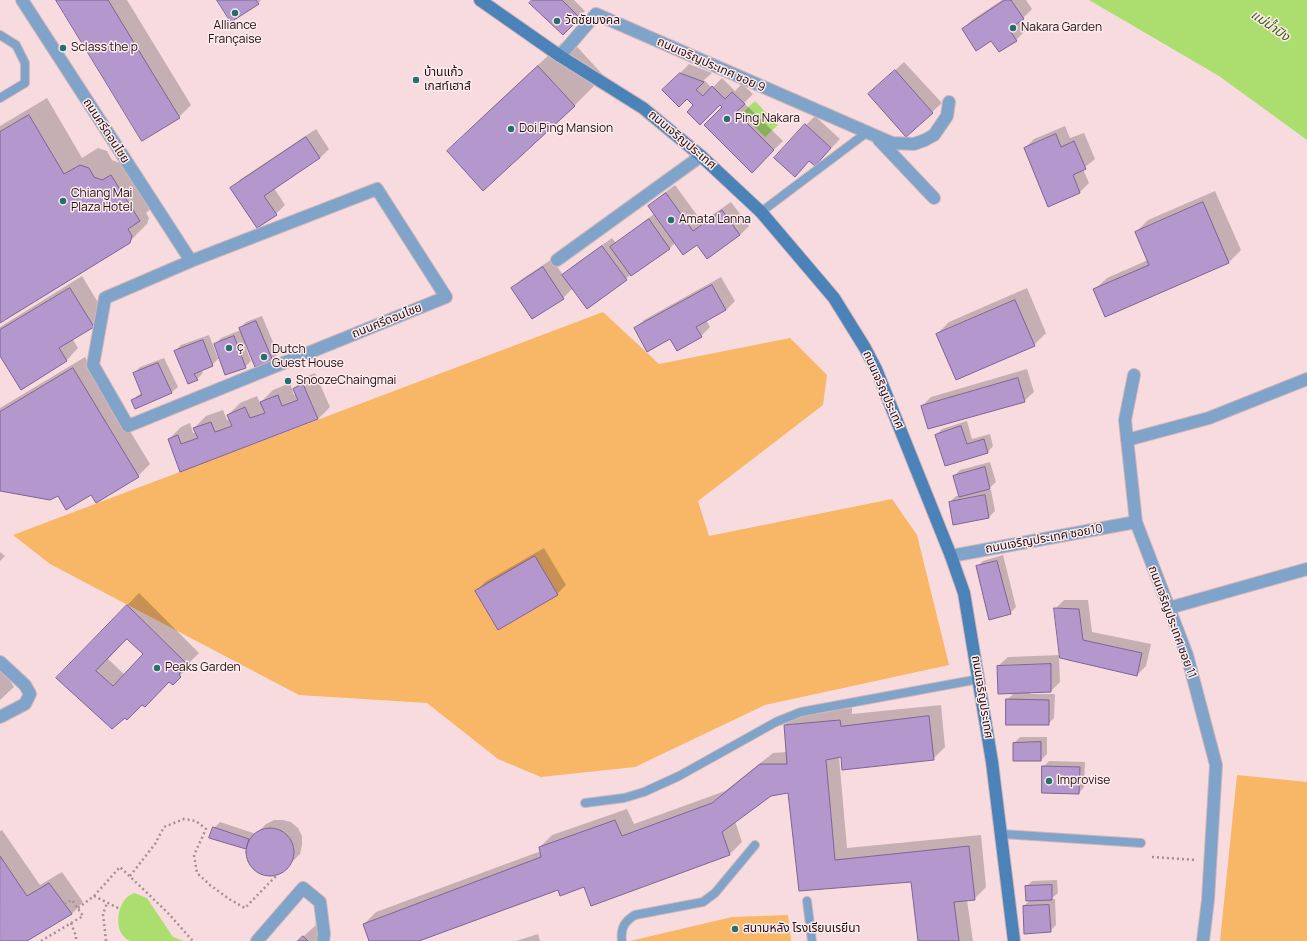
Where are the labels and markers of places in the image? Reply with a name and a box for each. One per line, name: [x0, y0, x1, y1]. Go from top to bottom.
marker: Alliance Française: [230, 8, 240, 18]
place label: วัดชัยมงคล: [565, 14, 620, 28]
marker: วัดชัยมงคล: [552, 16, 562, 26]
place label: Alliance Française: [208, 19, 262, 47]
place label: Nakara Garden: [1021, 21, 1102, 35]
marker: Nakara Garden: [1008, 23, 1018, 33]
place label: Sclass the p: [71, 41, 138, 55]
marker: Sclass the p: [58, 43, 68, 53]
place label: บ้านแก้ว เกสท์เฮาส์: [424, 66, 471, 94]
marker: บ้านแก้ว เกสท์เฮาส์: [411, 75, 421, 85]
place label: Ping Nakara: [735, 112, 800, 126]
marker: Ping Nakara: [722, 114, 732, 124]
place label: Doi Ping Mansion: [519, 122, 613, 136]
marker: Doi Ping Mansion: [506, 124, 516, 134]
place label: Chiang Mai Plaza Hotel: [71, 187, 132, 215]
marker: Chiang Mai Plaza Hotel: [58, 196, 68, 206]
place label: Amata Lanna: [679, 213, 751, 227]
marker: Amata Lanna: [666, 215, 676, 225]
place label: ç: [237, 341, 244, 355]
marker: ç: [224, 343, 234, 353]
place label: Dutch Guest House: [272, 343, 344, 371]
marker: Dutch Guest House: [259, 352, 269, 362]
place label: SnoozeChaingmai: [296, 374, 396, 388]
marker: SnoozeChaingmai: [283, 376, 293, 386]
place label: Peaks Garden: [165, 661, 241, 675]
marker: Peaks Garden: [152, 663, 162, 673]
place label: Improvise: [1057, 774, 1110, 788]
marker: Improvise: [1044, 776, 1054, 786]
place label: สนามหลัง โรงเรียนเรยีนา: [743, 922, 860, 936]
marker: สนามหลัง โรงเรียนเรยีนา: [730, 924, 740, 934]

